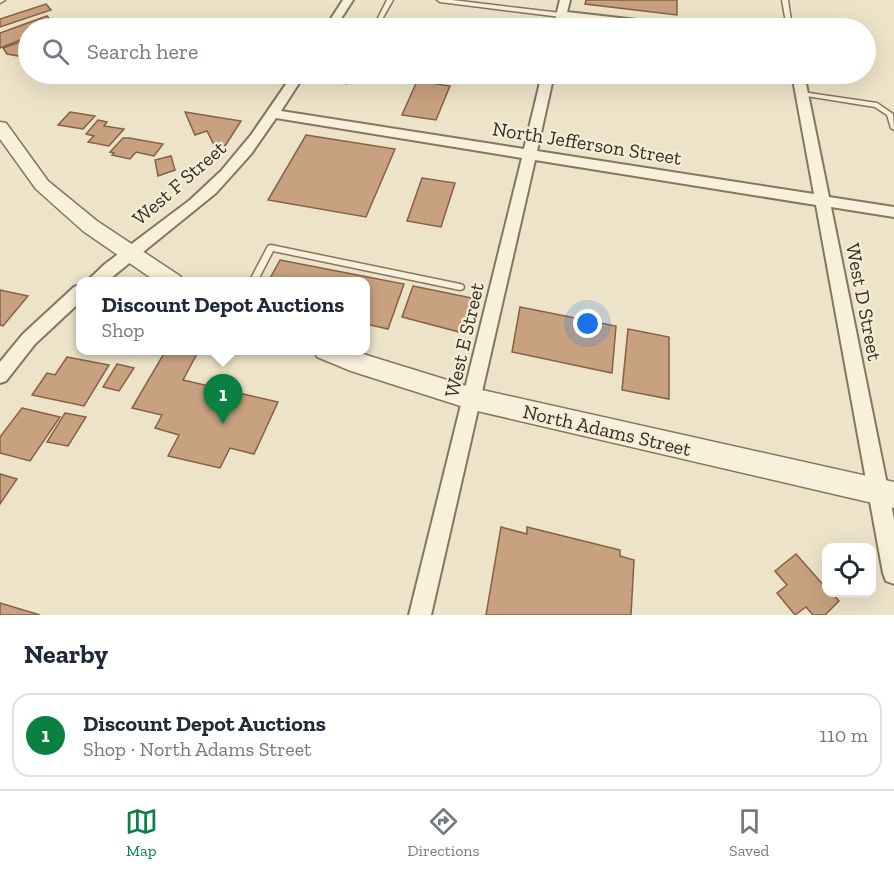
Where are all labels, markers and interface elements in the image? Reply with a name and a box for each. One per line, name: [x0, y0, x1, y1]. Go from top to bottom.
search box: [18, 18, 876, 84]
icon: search: [39, 35, 72, 68]
text: Search here: [87, 38, 198, 65]
street label: North Jefferson Street: [491, 116, 684, 170]
street label: West F Street: [127, 136, 231, 230]
street label: West D Street: [841, 241, 887, 363]
popup: [76, 277, 370, 355]
street label: West E Street: [439, 280, 489, 400]
text: Discount Depot Auctions: [102, 291, 344, 318]
your location: [573, 309, 602, 338]
text: Shop: [102, 318, 145, 342]
pin: 1: [204, 374, 242, 424]
street label: North Adams Street: [521, 399, 694, 461]
map controls: [822, 543, 876, 597]
button: locate: [822, 543, 876, 597]
text: Nearby: [24, 638, 108, 670]
text: Discount Depot Auctions: [83, 710, 326, 737]
text: 1: [41, 723, 50, 747]
text: 110 m: [819, 723, 868, 747]
text: Shop · North Adams Street: [83, 737, 312, 761]
tab: Map: [125, 805, 158, 860]
tab: Directions: [407, 805, 480, 860]
tab: Saved: [729, 805, 769, 860]

